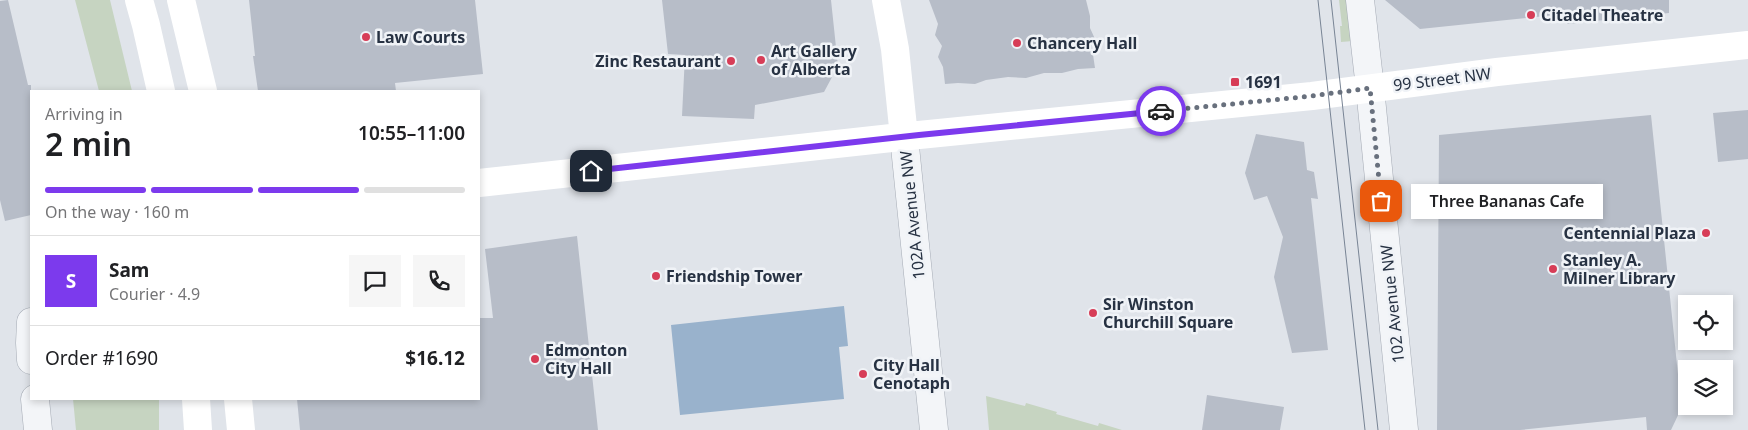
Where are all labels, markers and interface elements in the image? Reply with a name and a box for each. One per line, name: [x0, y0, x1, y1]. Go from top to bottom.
place label: Citadel Theatre: [1541, 4, 1663, 26]
marker: Citadel Theatre: [1525, 9, 1537, 21]
place label: Law Courts: [376, 26, 465, 48]
marker: Law Courts: [360, 31, 372, 43]
place label: Chancery Hall: [1027, 32, 1137, 54]
marker: Chancery Hall: [1011, 37, 1023, 49]
place label: Art Gallery of Alberta: [771, 40, 858, 80]
place label: Zinc Restaurant: [595, 50, 721, 72]
marker: Art Gallery of Alberta: [755, 54, 767, 66]
marker: Zinc Restaurant: [725, 55, 737, 67]
street label: 99 Street NW: [1392, 62, 1492, 96]
place label: 1691: [1245, 71, 1282, 93]
marker: 1691: [1229, 76, 1241, 88]
courier: [1136, 86, 1186, 136]
icon: car: [1147, 97, 1175, 125]
text: Arriving in: [45, 103, 123, 125]
text: 10:55–11:00: [358, 120, 465, 146]
text: 2 min: [45, 122, 132, 165]
street label: 102A Avenue NW: [894, 149, 930, 280]
pin: [570, 150, 612, 192]
icon: home: [577, 157, 605, 185]
pin: [1360, 180, 1402, 222]
callout: Three Bananas Cafe: [1411, 184, 1604, 218]
icon: bag: [1367, 187, 1395, 215]
text: Three Bananas Cafe: [1430, 190, 1584, 212]
text: On the way · 160 m: [45, 201, 189, 223]
place label: Centennial Plaza: [1563, 222, 1696, 244]
marker: Centennial Plaza: [1700, 227, 1712, 239]
street label: 102 Avenue NW: [1375, 244, 1409, 364]
place label: Stanley A. Milner Library: [1563, 249, 1676, 289]
button: chat: [349, 255, 401, 307]
button: phone: [413, 255, 465, 307]
text: Sam: [109, 257, 149, 283]
marker: Stanley A. Milner Library: [1547, 263, 1559, 275]
place label: Friendship Tower: [666, 265, 802, 287]
text: S: [66, 268, 76, 294]
marker: Friendship Tower: [650, 270, 662, 282]
text: Courier · 4.9: [109, 283, 200, 305]
place label: Sir Winston Churchill Square: [1103, 293, 1233, 333]
map controls: [1678, 295, 1733, 415]
button: locate: [1678, 295, 1733, 350]
marker: Sir Winston Churchill Square: [1087, 307, 1099, 319]
place label: Edmonton City Hall: [545, 339, 627, 379]
text: Order #1690: [45, 345, 158, 371]
text: $16.12: [405, 345, 465, 371]
marker: Edmonton City Hall: [529, 353, 541, 365]
place label: City Hall Cenotaph: [873, 354, 950, 394]
button: layers: [1678, 360, 1733, 415]
marker: City Hall Cenotaph: [857, 368, 869, 380]

